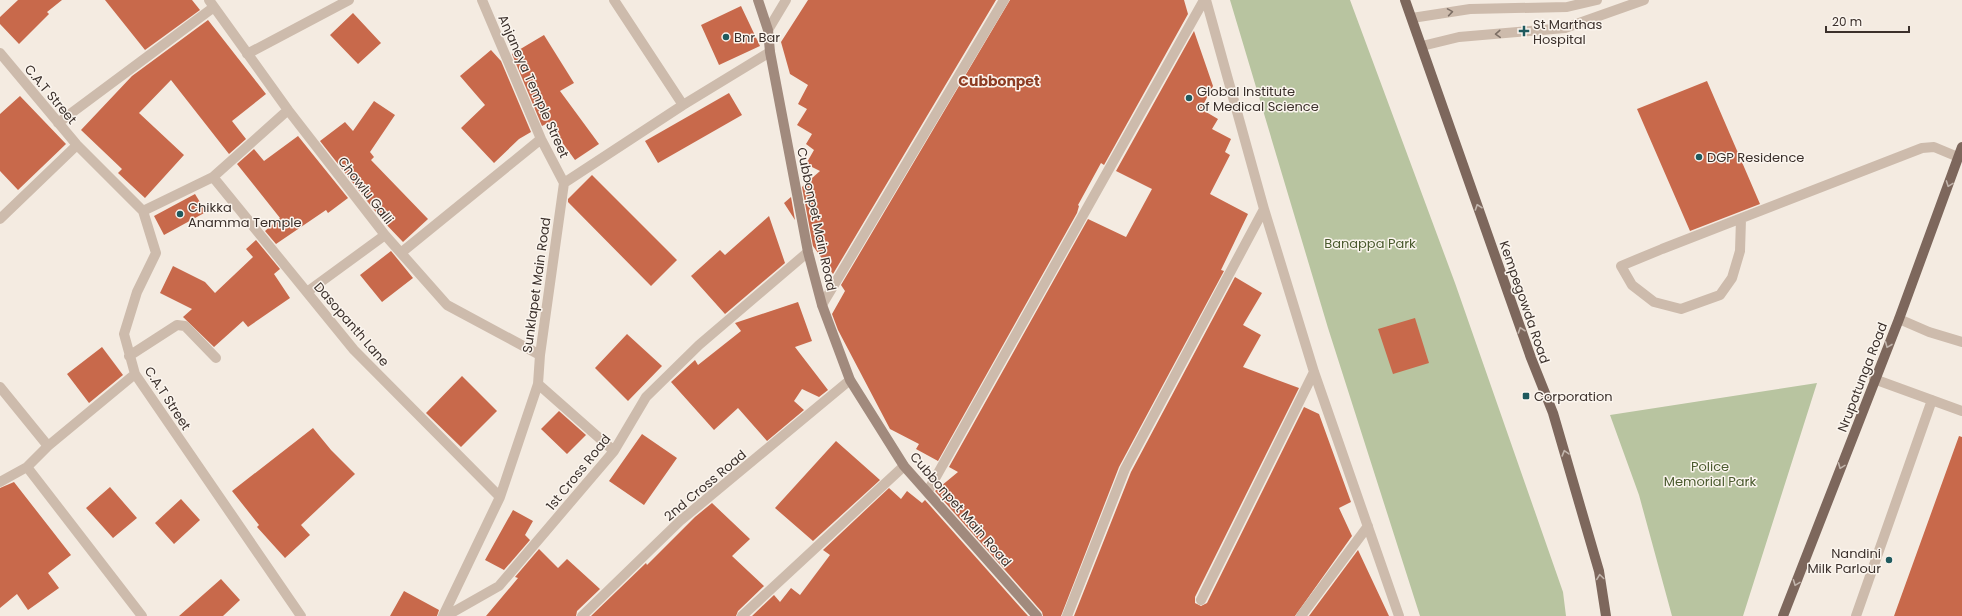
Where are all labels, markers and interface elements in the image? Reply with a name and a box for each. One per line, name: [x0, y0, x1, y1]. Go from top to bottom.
one-way arrow: [1447, 8, 1453, 17]
scale bar: [1826, 8, 1909, 34]
street label: Anjaneya Temple Street: [493, 11, 574, 161]
text: 20 m: [1832, 13, 1862, 30]
place label: St Marthas Hospital: [1533, 15, 1603, 49]
marker: St Marthas Hospital: [1518, 25, 1530, 37]
place label: Bnr Bar: [734, 28, 780, 47]
one-way arrow: [1495, 30, 1501, 38]
marker: Bnr Bar: [721, 32, 731, 42]
street label: C.A.T Street: [20, 60, 81, 129]
district label: Cubbonpet: [958, 71, 1040, 91]
place label: Global Institute of Medical Science: [1197, 82, 1319, 116]
marker: Global Institute of Medical Science: [1184, 93, 1194, 103]
street label: Cubbonpet Main Road: [792, 146, 841, 293]
place label: DGP Residence: [1707, 148, 1804, 167]
marker: DGP Residence: [1694, 152, 1704, 162]
street label: Chowlu Galli: [333, 153, 398, 228]
one-way arrow: [1945, 180, 1953, 187]
place label: Chikka Anamma Temple: [188, 198, 301, 232]
one-way arrow: [1475, 204, 1483, 211]
marker: Chikka Anamma Temple: [175, 209, 185, 219]
street label: Sunklapet Main Road: [518, 216, 555, 354]
park label: Banappa Park: [1324, 234, 1416, 253]
street label: Kempegowda Road: [1495, 238, 1554, 366]
street label: Dasopanth Lane: [310, 278, 394, 371]
street label: Nrupatunga Road: [1833, 320, 1892, 435]
one-way arrow: [1517, 327, 1526, 334]
one-way arrow: [1885, 341, 1893, 348]
street label: C.A.T Street: [140, 363, 196, 434]
place label: Corporation: [1534, 387, 1613, 406]
marker: Corporation: [1521, 391, 1531, 401]
street label: 1st Cross Road: [542, 430, 615, 515]
street label: 2nd Cross Road: [660, 445, 751, 525]
street label: Cubbonpet Main Road: [905, 448, 1016, 571]
one-way arrow: [1561, 449, 1570, 456]
park label: Police Memorial Park: [1664, 457, 1756, 491]
one-way arrow: [1838, 462, 1846, 469]
place label: Nandini Milk Parlour: [1807, 544, 1881, 578]
marker: Nandini Milk Parlour: [1884, 555, 1894, 565]
one-way arrow: [1596, 574, 1605, 580]
one-way arrow: [1793, 579, 1801, 586]

